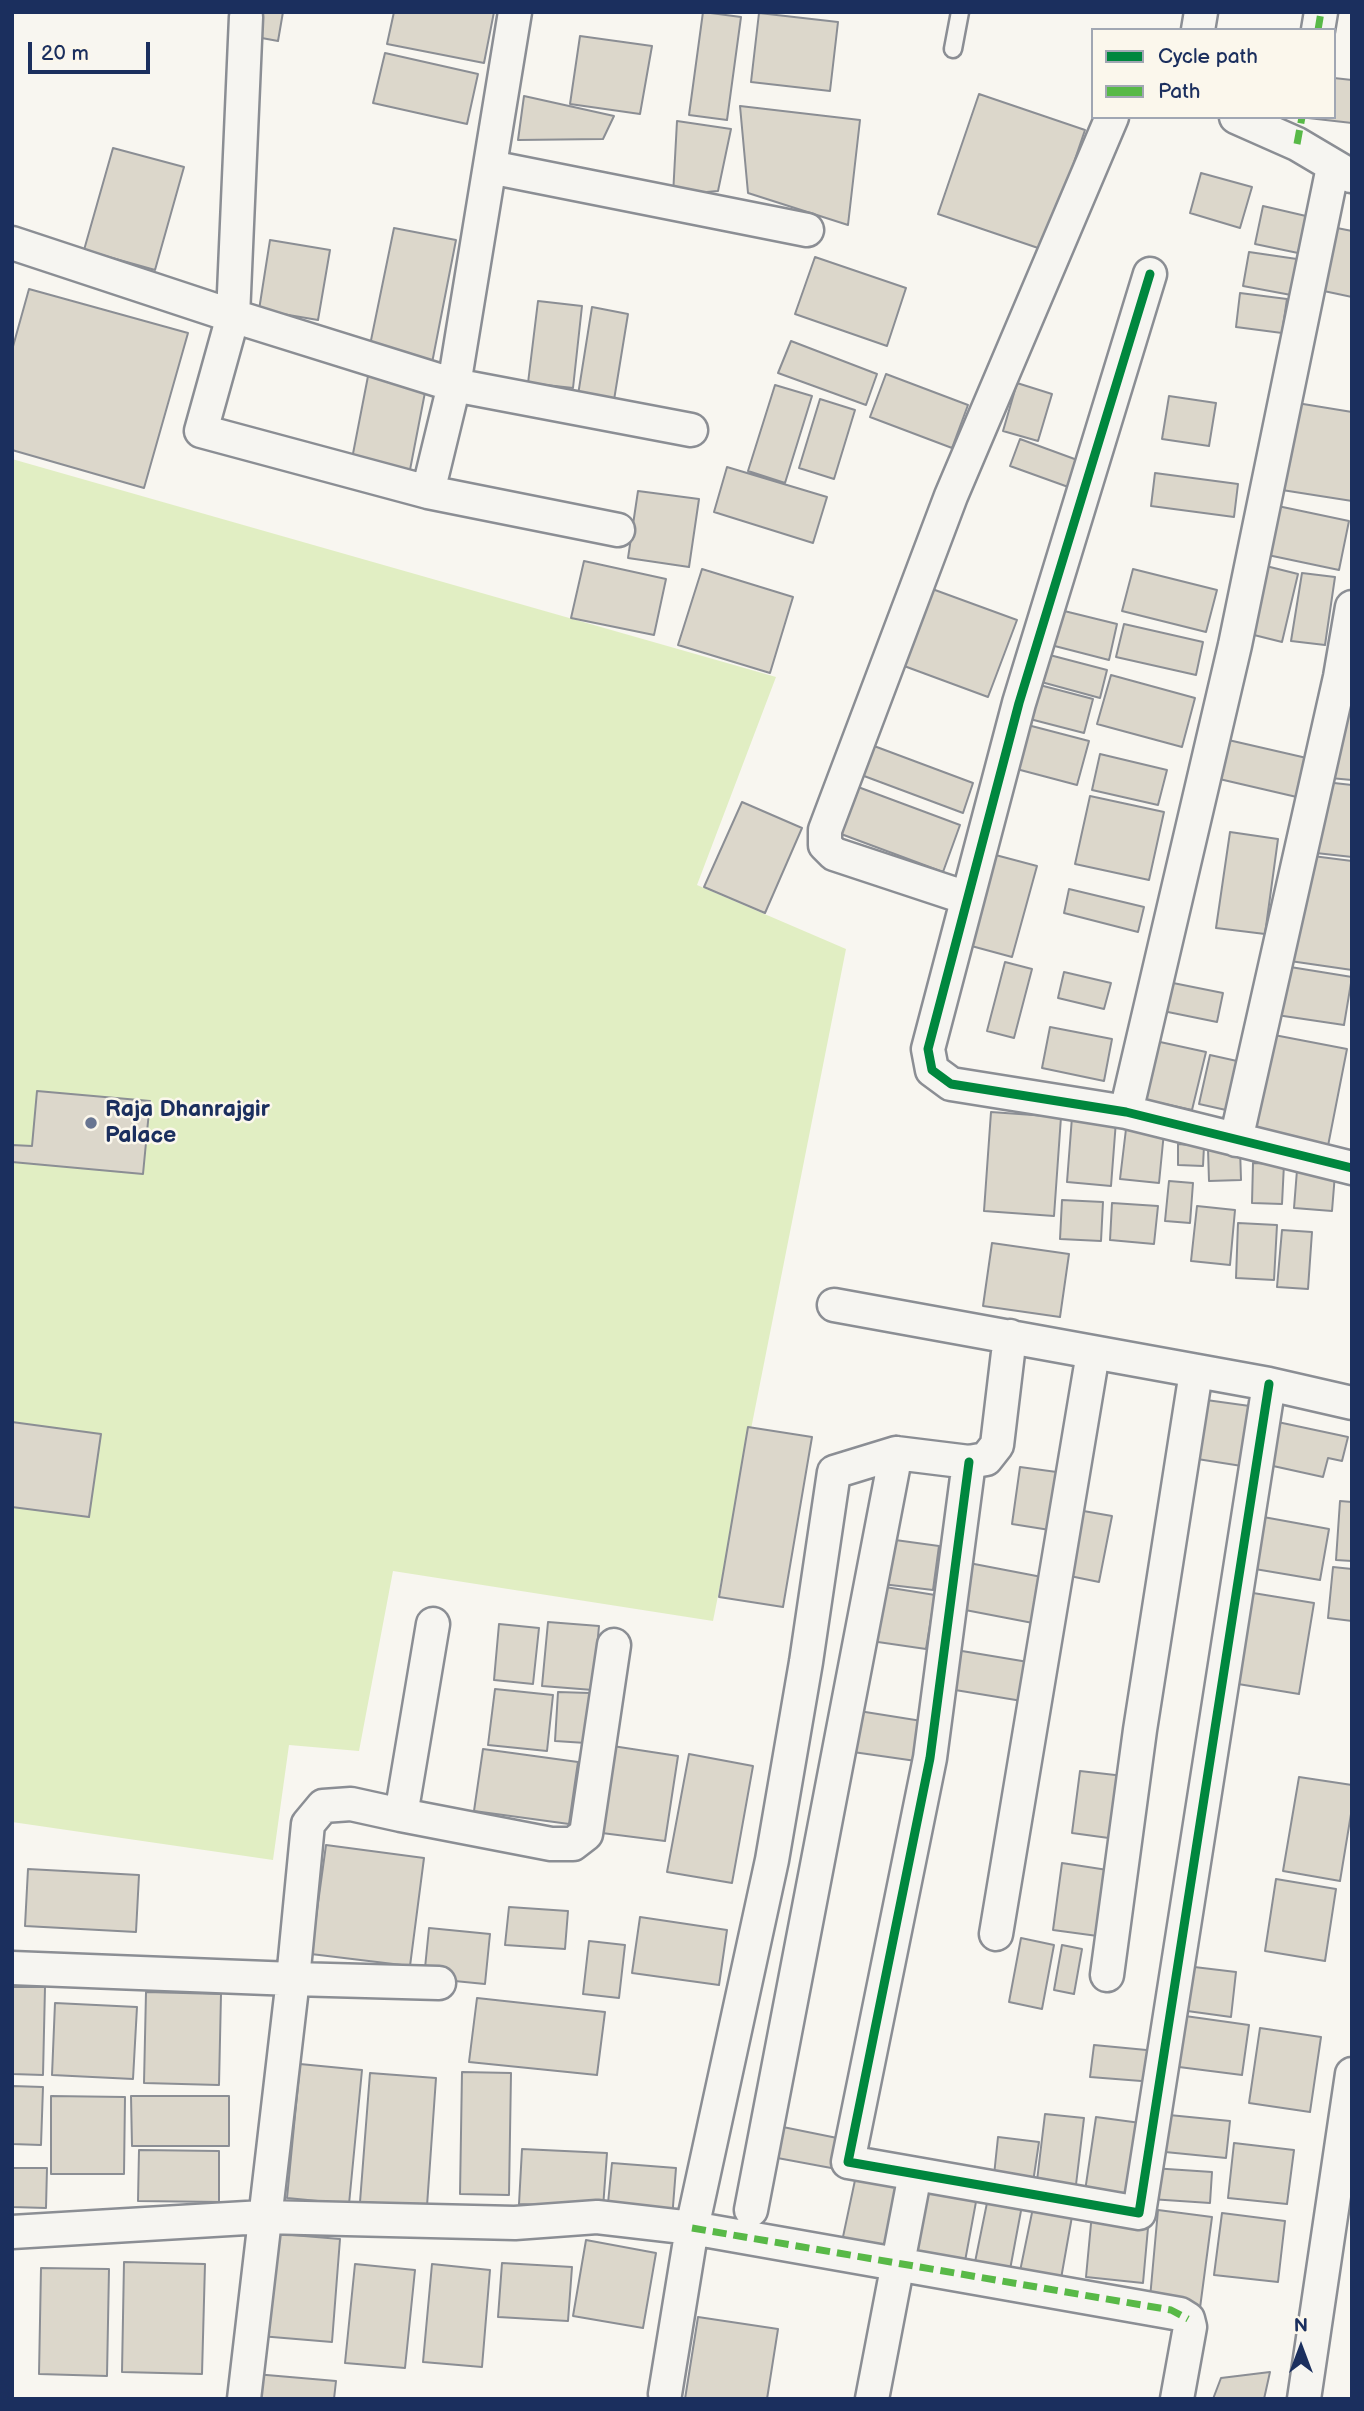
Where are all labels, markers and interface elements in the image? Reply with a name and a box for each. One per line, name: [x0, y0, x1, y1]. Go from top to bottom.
scale bar: [32, 28, 154, 72]
legend: [1091, 28, 1336, 119]
text: 20 m: [41, 41, 89, 66]
text: Cycle path: [1158, 44, 1258, 69]
text: Path: [1158, 79, 1200, 104]
place label: Raja Dhanrajgir Palace: [105, 1096, 270, 1150]
marker: Raja Dhanrajgir Palace: [83, 1115, 99, 1131]
north arrow: [1266, 2313, 1336, 2383]
text: N: [1294, 2315, 1308, 2338]

